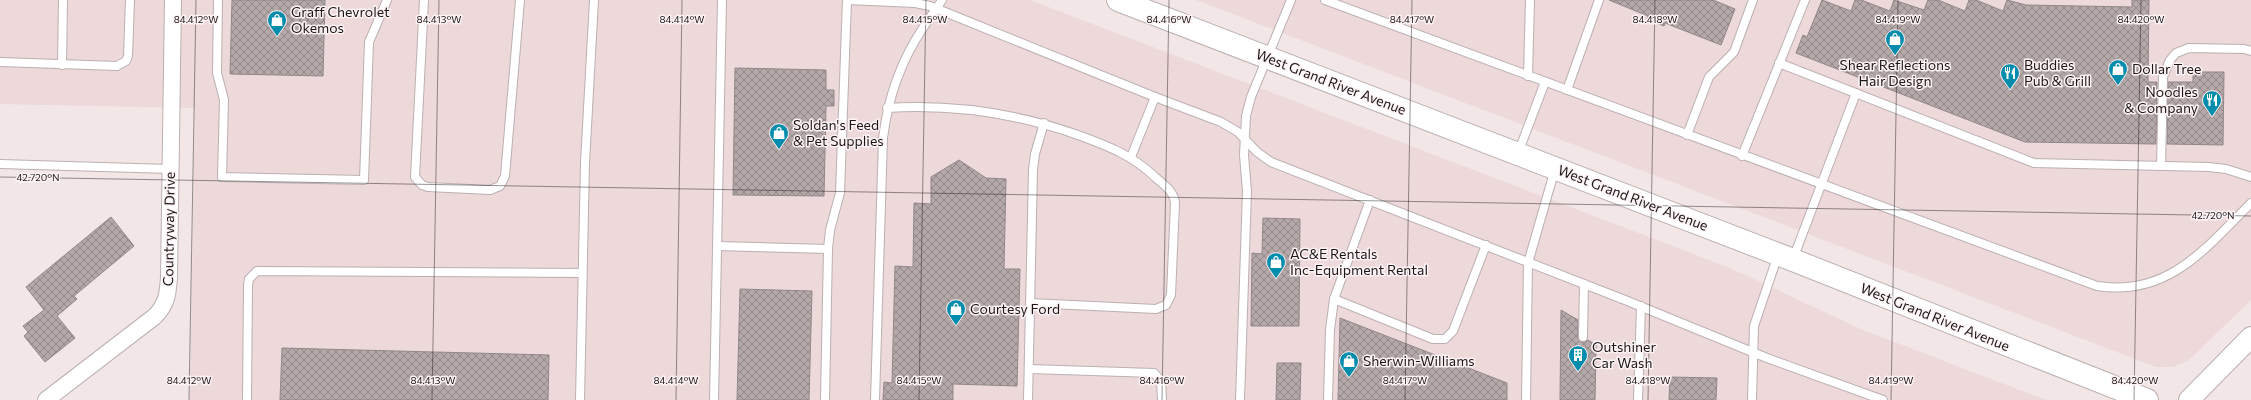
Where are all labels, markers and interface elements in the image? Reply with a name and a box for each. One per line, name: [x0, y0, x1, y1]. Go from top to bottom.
place label: Graff Chevrolet Okemos: [291, 3, 390, 36]
shop icon: Graff Chevrolet Okemos: [266, 9, 288, 37]
text: 84.412°W: [174, 13, 218, 25]
text: 84.413°W: [417, 13, 461, 25]
text: 84.414°W: [659, 13, 705, 25]
text: 84.415°W: [903, 13, 947, 25]
text: 84.416°W: [1146, 13, 1192, 25]
text: 84.417°W: [1390, 13, 1434, 25]
text: 84.418°W: [1632, 13, 1678, 25]
text: 84.419°W: [1875, 13, 1921, 25]
text: 84.420°W: [2118, 13, 2165, 25]
shop icon: Shear Reflections Hair Design: [1884, 28, 1906, 56]
street label: West Grand River Avenue: [1254, 45, 1409, 118]
place label: Shear Reflections Hair Design: [1840, 56, 1950, 89]
place label: Buddies Pub & Grill: [2024, 56, 2091, 89]
shop icon: Dollar Tree: [2107, 58, 2129, 86]
place label: Dollar Tree: [2132, 60, 2201, 77]
restaurant icon: Buddies Pub & Grill: [1999, 62, 2021, 90]
place label: Noodles & Company: [2124, 83, 2198, 116]
restaurant icon: Noodles & Company: [2201, 89, 2223, 117]
place label: Soldan's Feed & Pet Supplies: [793, 116, 884, 149]
shop icon: Soldan's Feed & Pet Supplies: [768, 122, 790, 150]
street label: West Grand River Avenue: [1556, 161, 1711, 234]
text: 42.720°N: [16, 171, 60, 183]
street label: Countryway Drive: [159, 172, 178, 286]
text: 42.720°N: [2191, 209, 2235, 221]
place label: AC&E Rentals Inc-Equipment Rental: [1290, 245, 1428, 278]
shop icon: AC&E Rentals Inc-Equipment Rental: [1265, 251, 1287, 279]
street label: West Grand River Avenue: [1858, 279, 2012, 354]
shop icon: Courtesy Ford: [945, 298, 967, 326]
place label: Courtesy Ford: [970, 300, 1060, 317]
place label: Outshiner Car Wash: [1592, 338, 1656, 371]
building icon: Outshiner Car Wash: [1567, 344, 1589, 372]
shop icon: Sherwin-Williams: [1338, 350, 1360, 378]
place label: Sherwin-Williams: [1363, 352, 1475, 369]
text: 84.412°W: [167, 374, 211, 386]
text: 84.413°W: [411, 374, 455, 386]
text: 84.414°W: [653, 374, 699, 386]
text: 84.415°W: [897, 374, 941, 386]
text: 84.416°W: [1139, 374, 1185, 386]
text: 84.417°W: [1383, 374, 1427, 386]
text: 84.418°W: [1625, 374, 1671, 386]
text: 84.419°W: [1868, 374, 1914, 386]
text: 84.420°W: [2112, 374, 2159, 386]

